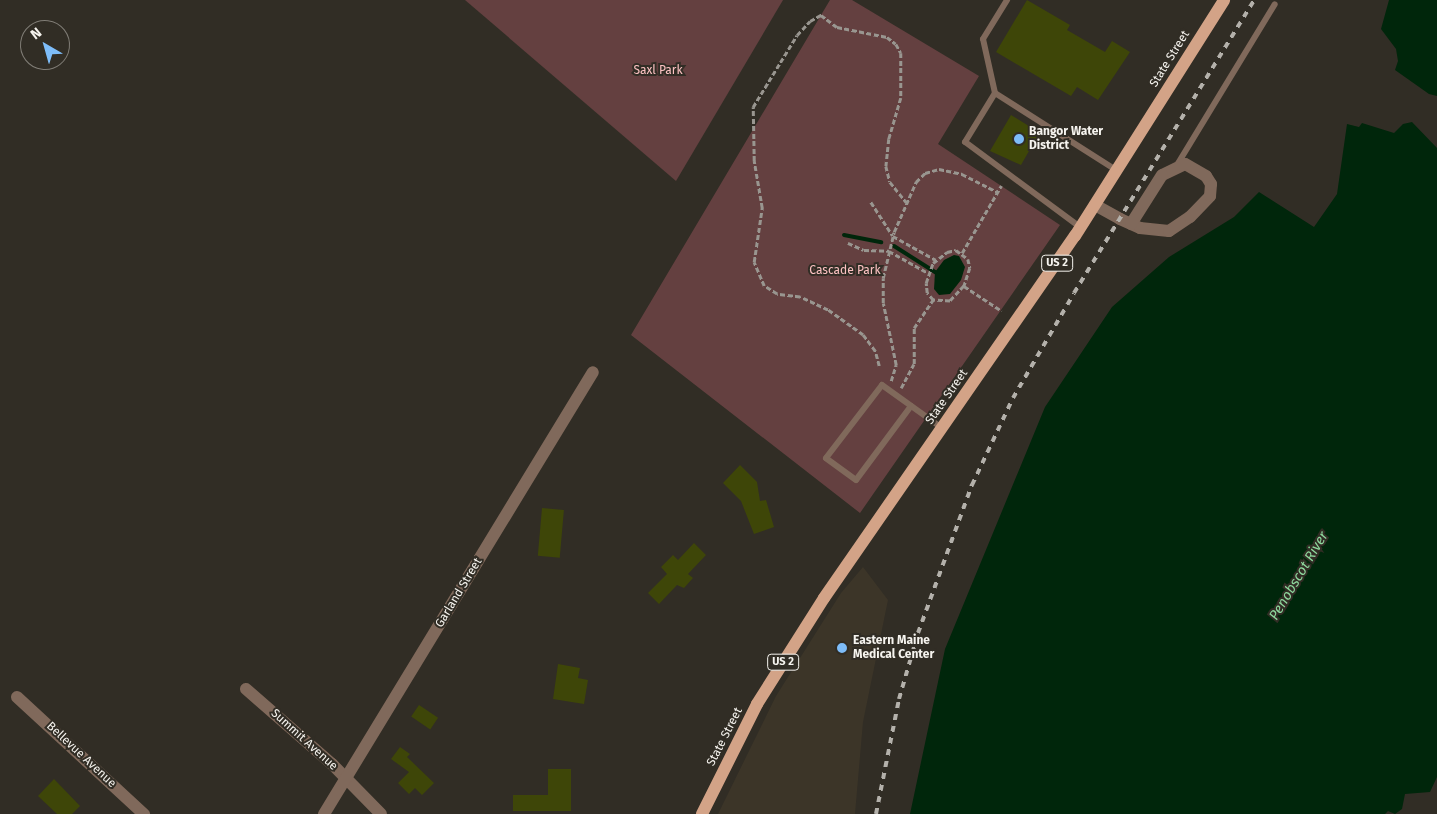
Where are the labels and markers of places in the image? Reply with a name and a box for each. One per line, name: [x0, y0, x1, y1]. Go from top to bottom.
place label: Bangor Water District: [1029, 125, 1103, 153]
marker: Bangor Water District: [1013, 133, 1025, 145]
place label: Eastern Maine Medical Center: [853, 634, 934, 662]
marker: Eastern Maine Medical Center: [835, 641, 849, 655]

